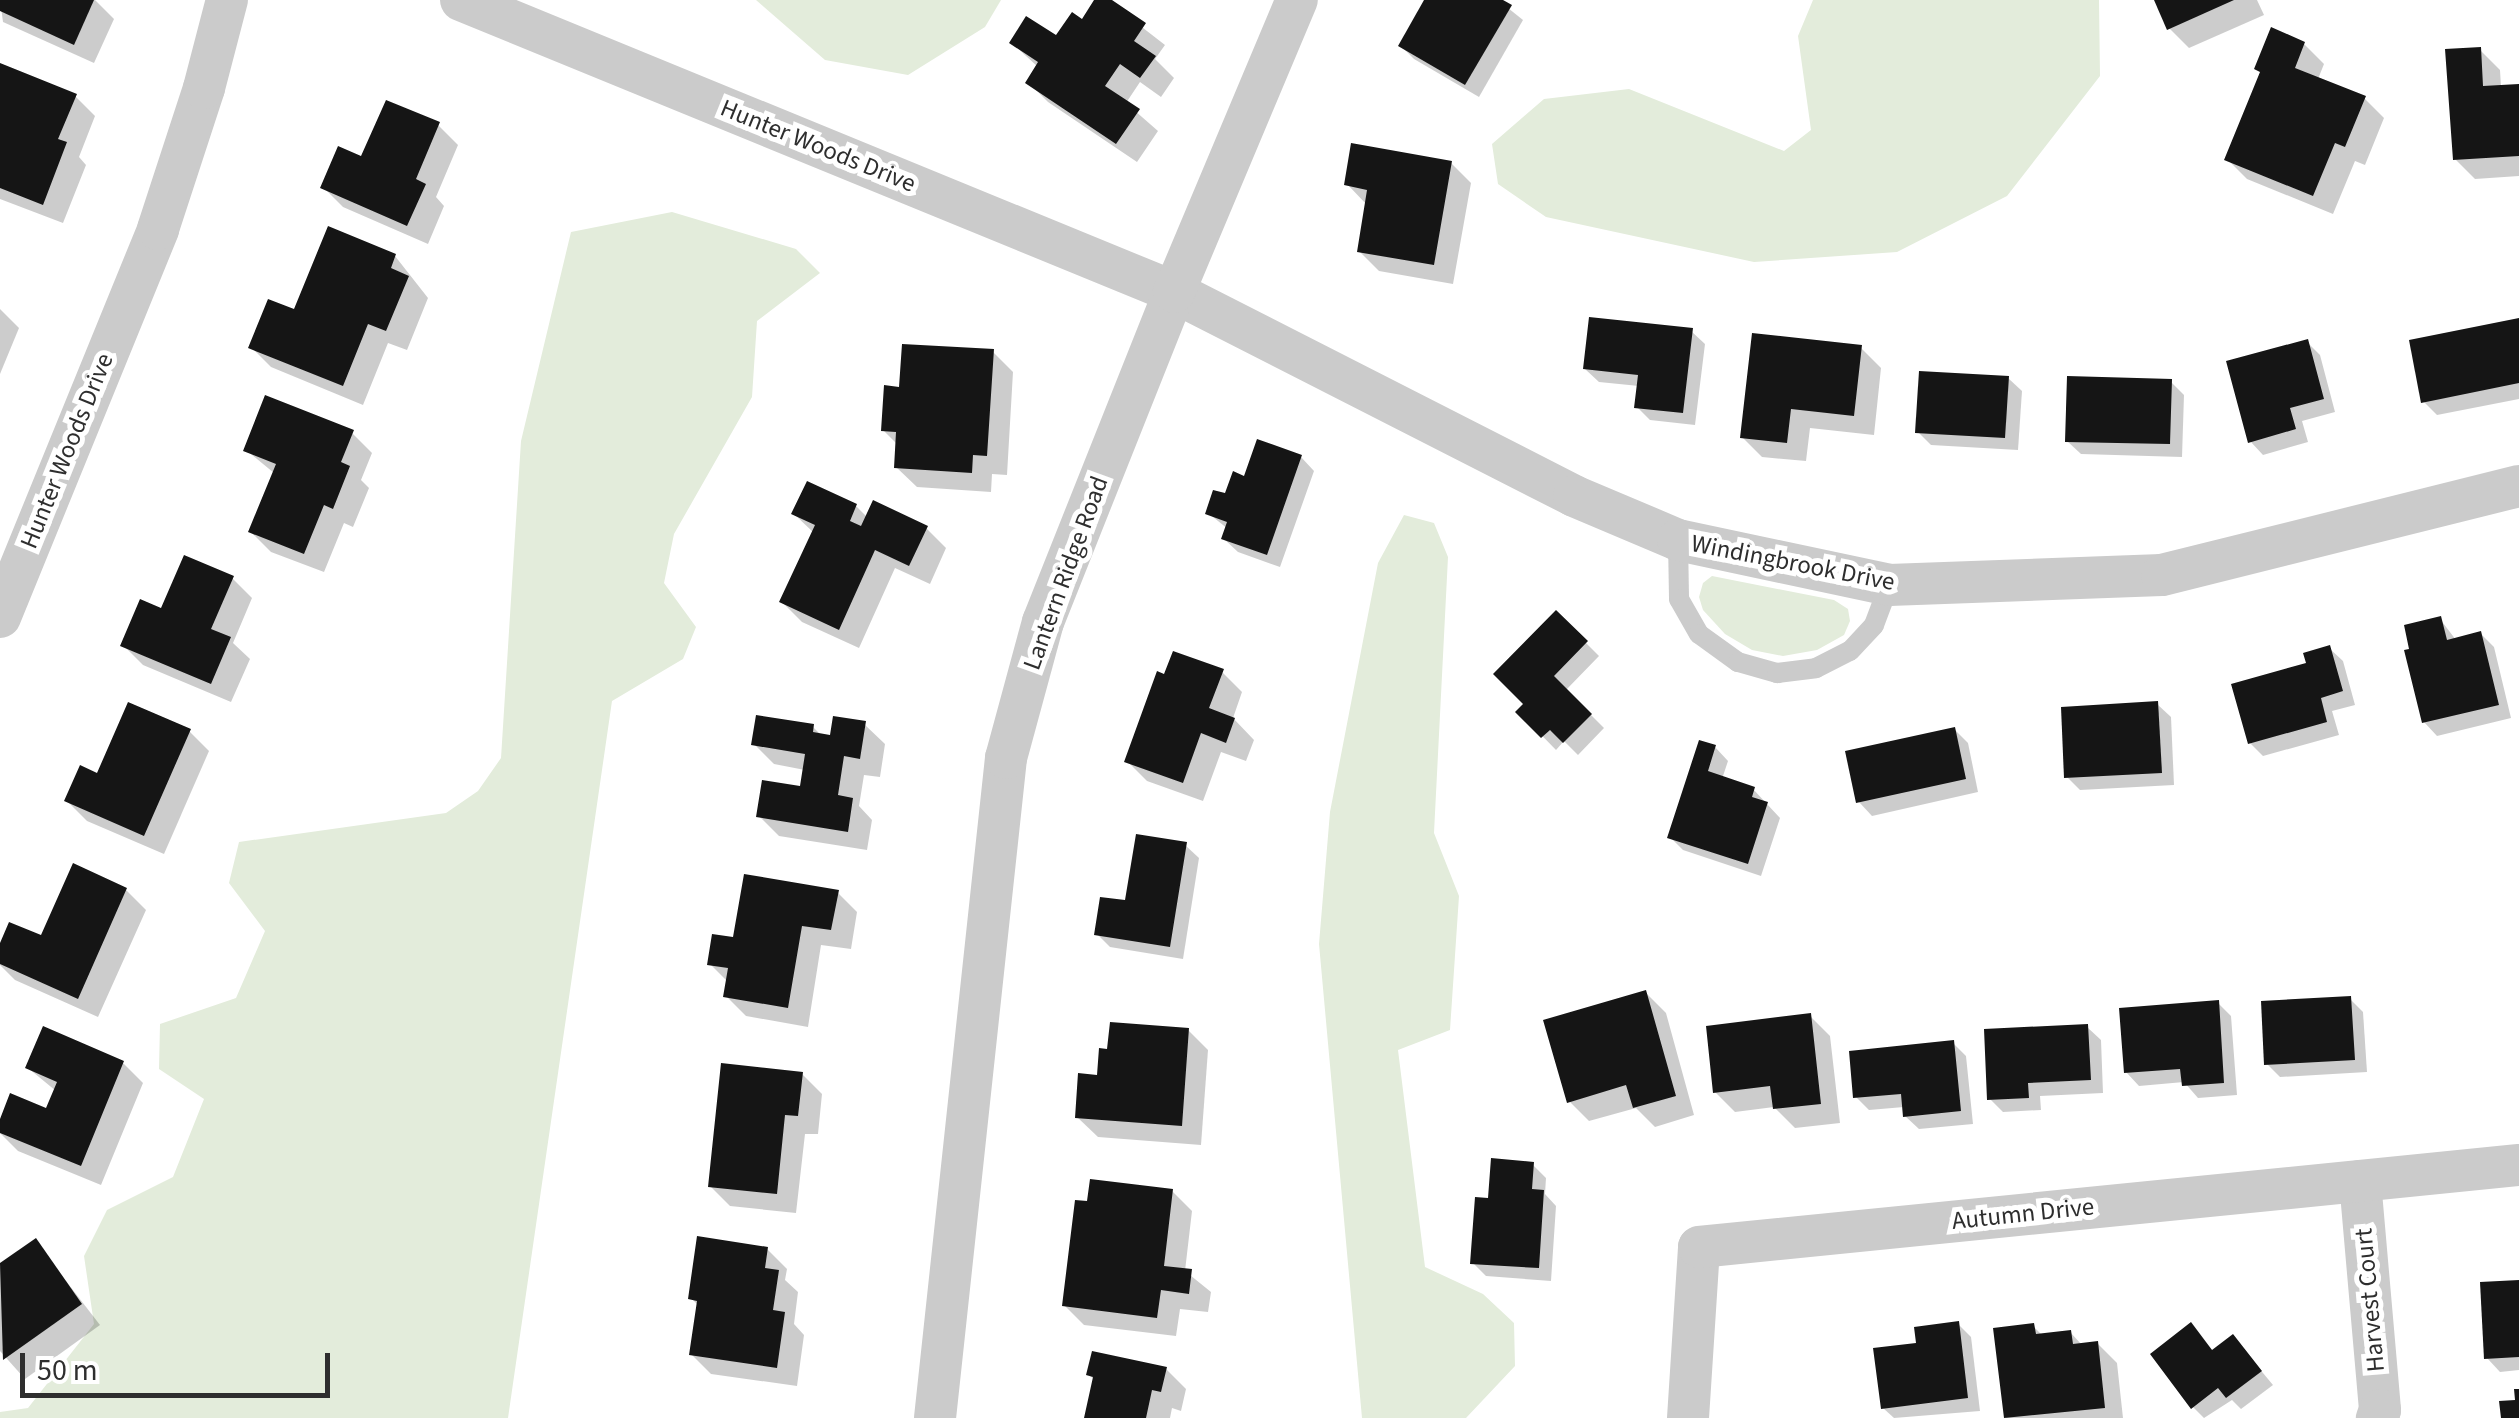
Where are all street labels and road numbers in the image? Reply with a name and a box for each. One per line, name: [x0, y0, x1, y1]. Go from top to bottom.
street label: Hunter Woods Drive: [716, 93, 920, 199]
street label: Hunter Woods Drive: [14, 349, 120, 553]
street label: Lantern Ridge Road: [1017, 472, 1115, 674]
street label: Windingbrook Drive: [1689, 529, 1897, 597]
street label: Autumn Drive: [1950, 1192, 2096, 1236]
street label: Harvest Court: [2349, 1227, 2391, 1373]

